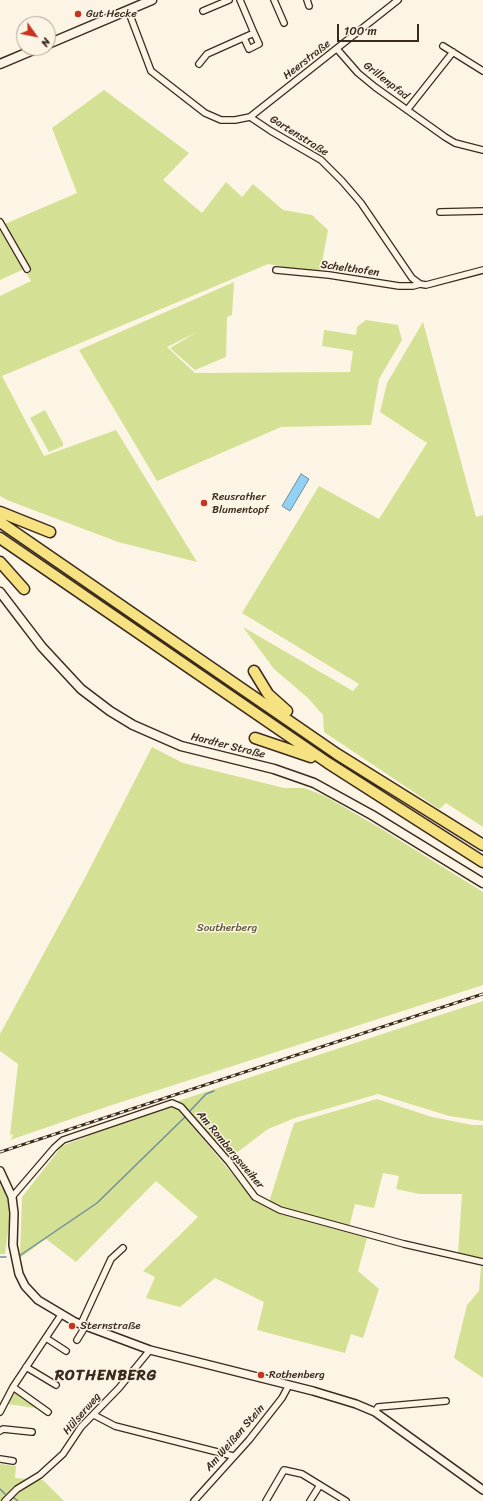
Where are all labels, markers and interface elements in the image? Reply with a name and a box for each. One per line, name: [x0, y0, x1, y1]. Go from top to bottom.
place label: Gut Hecke: [86, 7, 137, 21]
marker: Gut Hecke: [73, 9, 83, 19]
north arrow: [16, 16, 56, 56]
scale bar: [339, 16, 421, 42]
text: 100 m: [344, 20, 377, 42]
text: N: [36, 34, 56, 51]
street label: Heerstraße: [281, 37, 333, 83]
street label: Grillenpfad: [361, 59, 411, 103]
street label: Gartenstraße: [267, 113, 331, 159]
street label: Schelthofen: [320, 258, 380, 280]
place label: Reusrather Blumentopf: [212, 490, 269, 516]
marker: Reusrather Blumentopf: [199, 498, 209, 508]
street label: Hardter Straße: [190, 730, 266, 762]
park label: Southerberg: [197, 921, 257, 935]
street label: Am Rombergsweiher: [194, 1108, 266, 1192]
place label: Sternstraße: [80, 1319, 141, 1333]
marker: Sternstraße: [67, 1321, 77, 1331]
district label: ROTHENBERG: [55, 1367, 157, 1385]
place label: Rothenberg: [269, 1368, 325, 1382]
marker: Rothenberg: [256, 1370, 266, 1380]
street label: Hülserweg: [60, 1390, 104, 1438]
street label: Am Weißen Stein: [203, 1402, 267, 1474]

